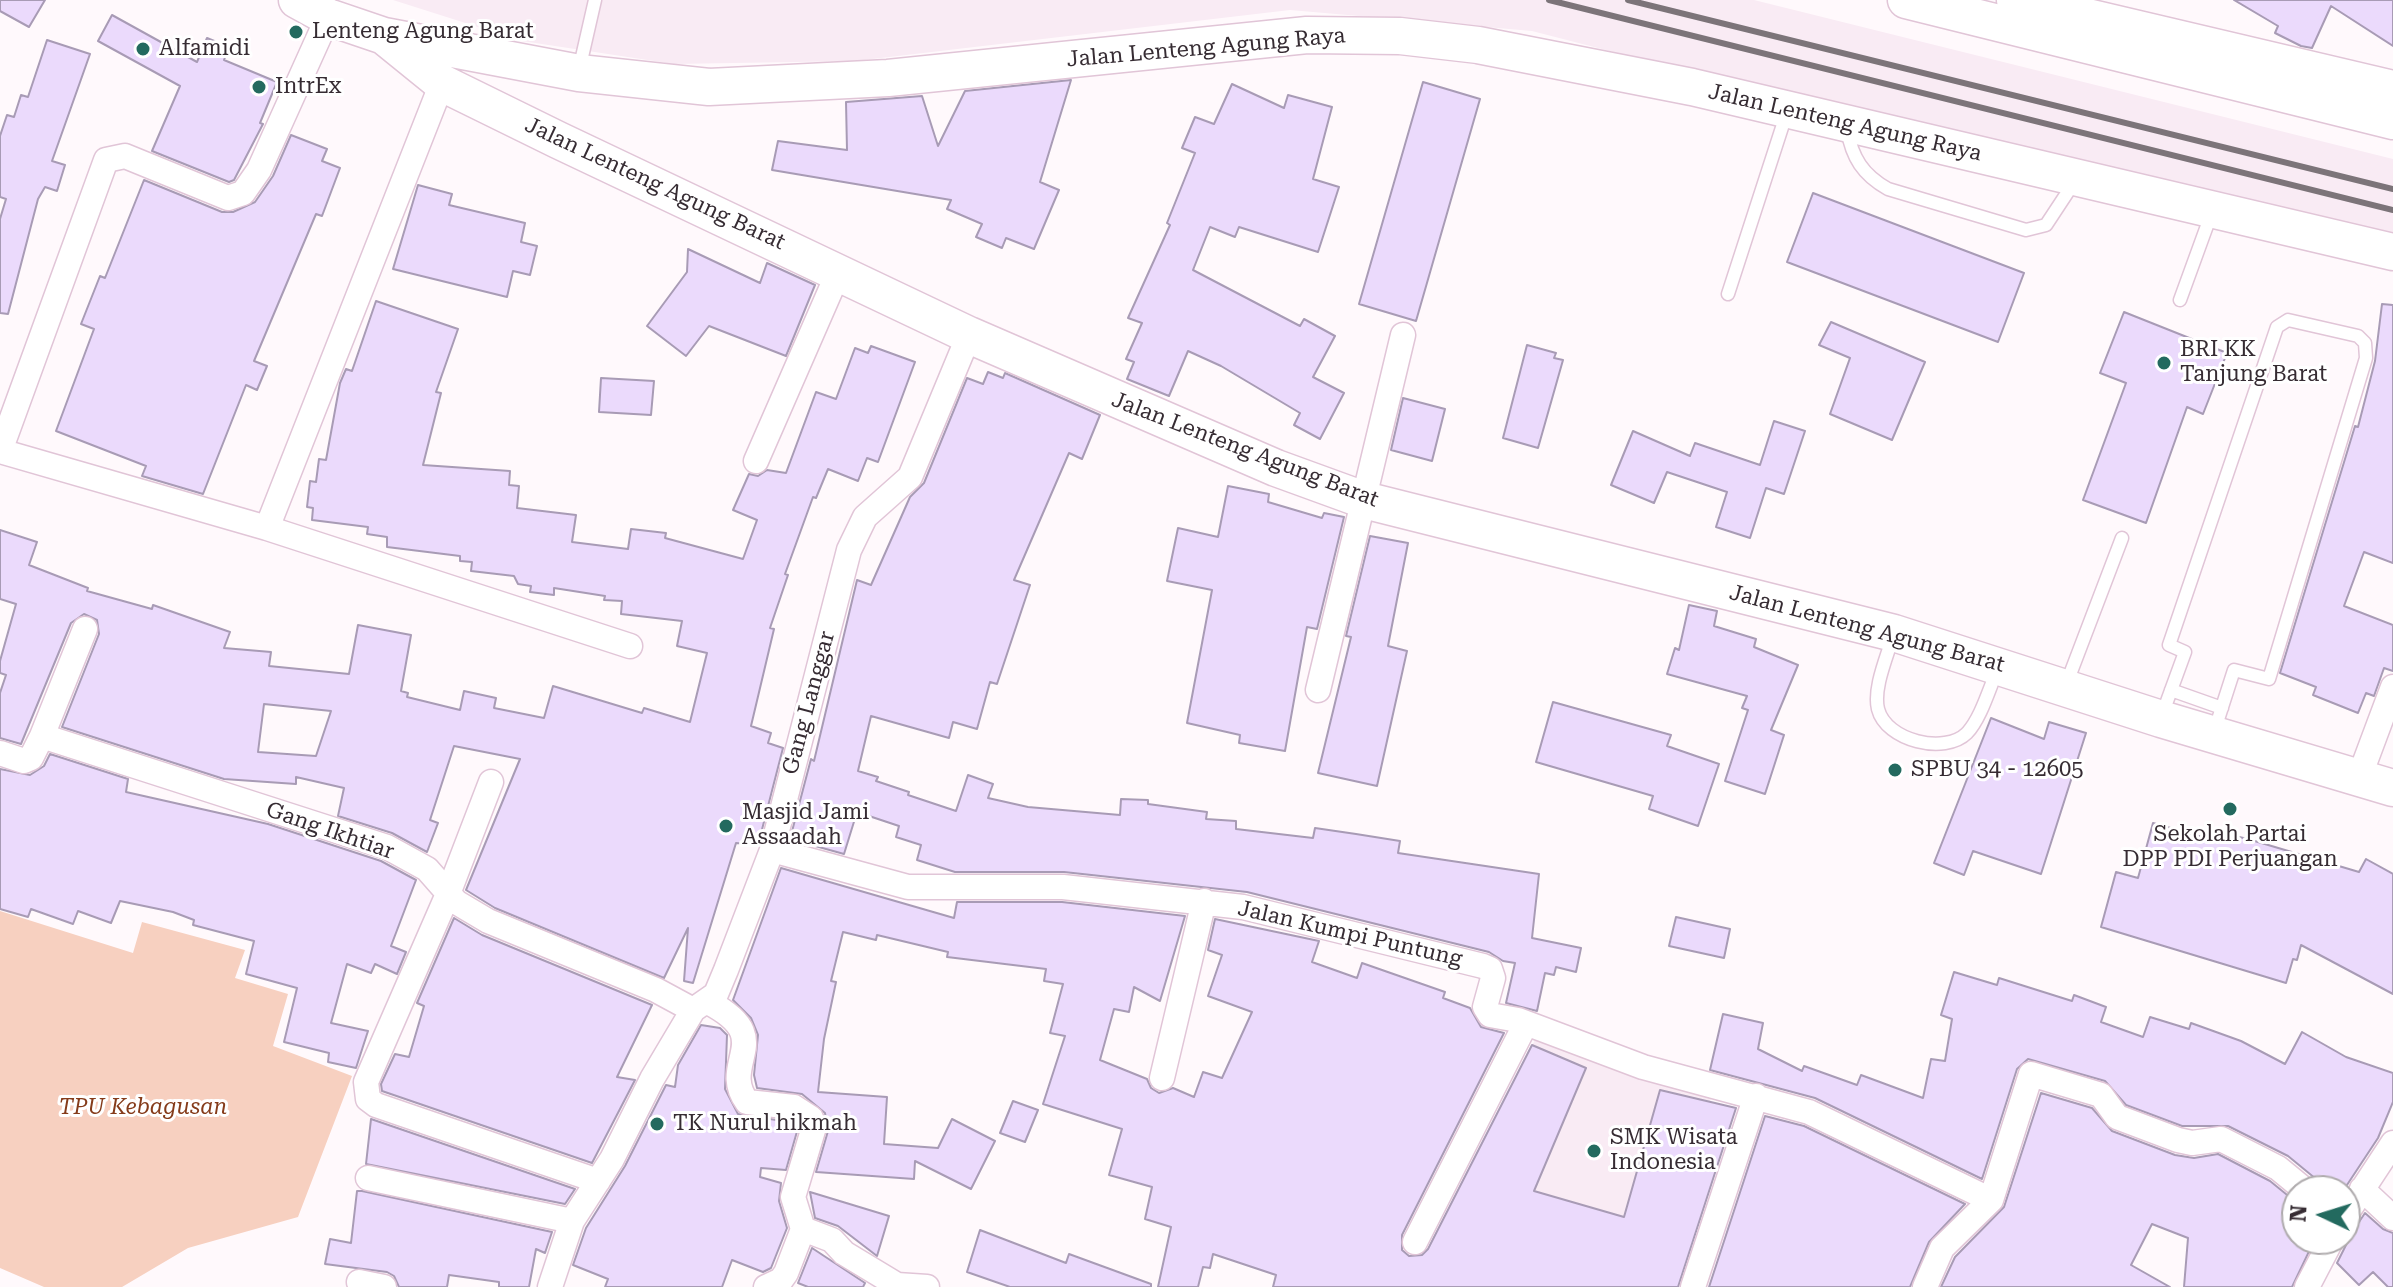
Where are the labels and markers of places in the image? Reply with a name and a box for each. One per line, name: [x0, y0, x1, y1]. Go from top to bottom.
place label: Lenteng Agung Barat: [312, 19, 534, 45]
marker: Lenteng Agung Barat: [287, 23, 305, 41]
place label: Alfamidi: [159, 36, 250, 62]
marker: Alfamidi: [134, 40, 152, 58]
place label: IntrEx: [275, 74, 341, 100]
marker: IntrEx: [250, 78, 268, 96]
place label: BRI KK Tanjung Barat: [2180, 337, 2327, 388]
marker: BRI KK Tanjung Barat: [2155, 354, 2173, 372]
place label: SPBU 34 - 12605: [1911, 757, 2084, 783]
marker: SPBU 34 - 12605: [1886, 761, 1904, 779]
place label: Masjid Jami Assaadah: [742, 800, 869, 852]
marker: Sekolah Partai DPP PDI Perjuangan: [2221, 800, 2239, 818]
marker: Masjid Jami Assaadah: [717, 817, 735, 835]
place label: Sekolah Partai DPP PDI Perjuangan: [2122, 822, 2338, 874]
place label: TK Nurul hikmah: [673, 1111, 857, 1137]
marker: TK Nurul hikmah: [648, 1115, 666, 1133]
place label: SMK Wisata Indonesia: [1610, 1125, 1738, 1176]
marker: SMK Wisata Indonesia: [1585, 1142, 1603, 1160]

